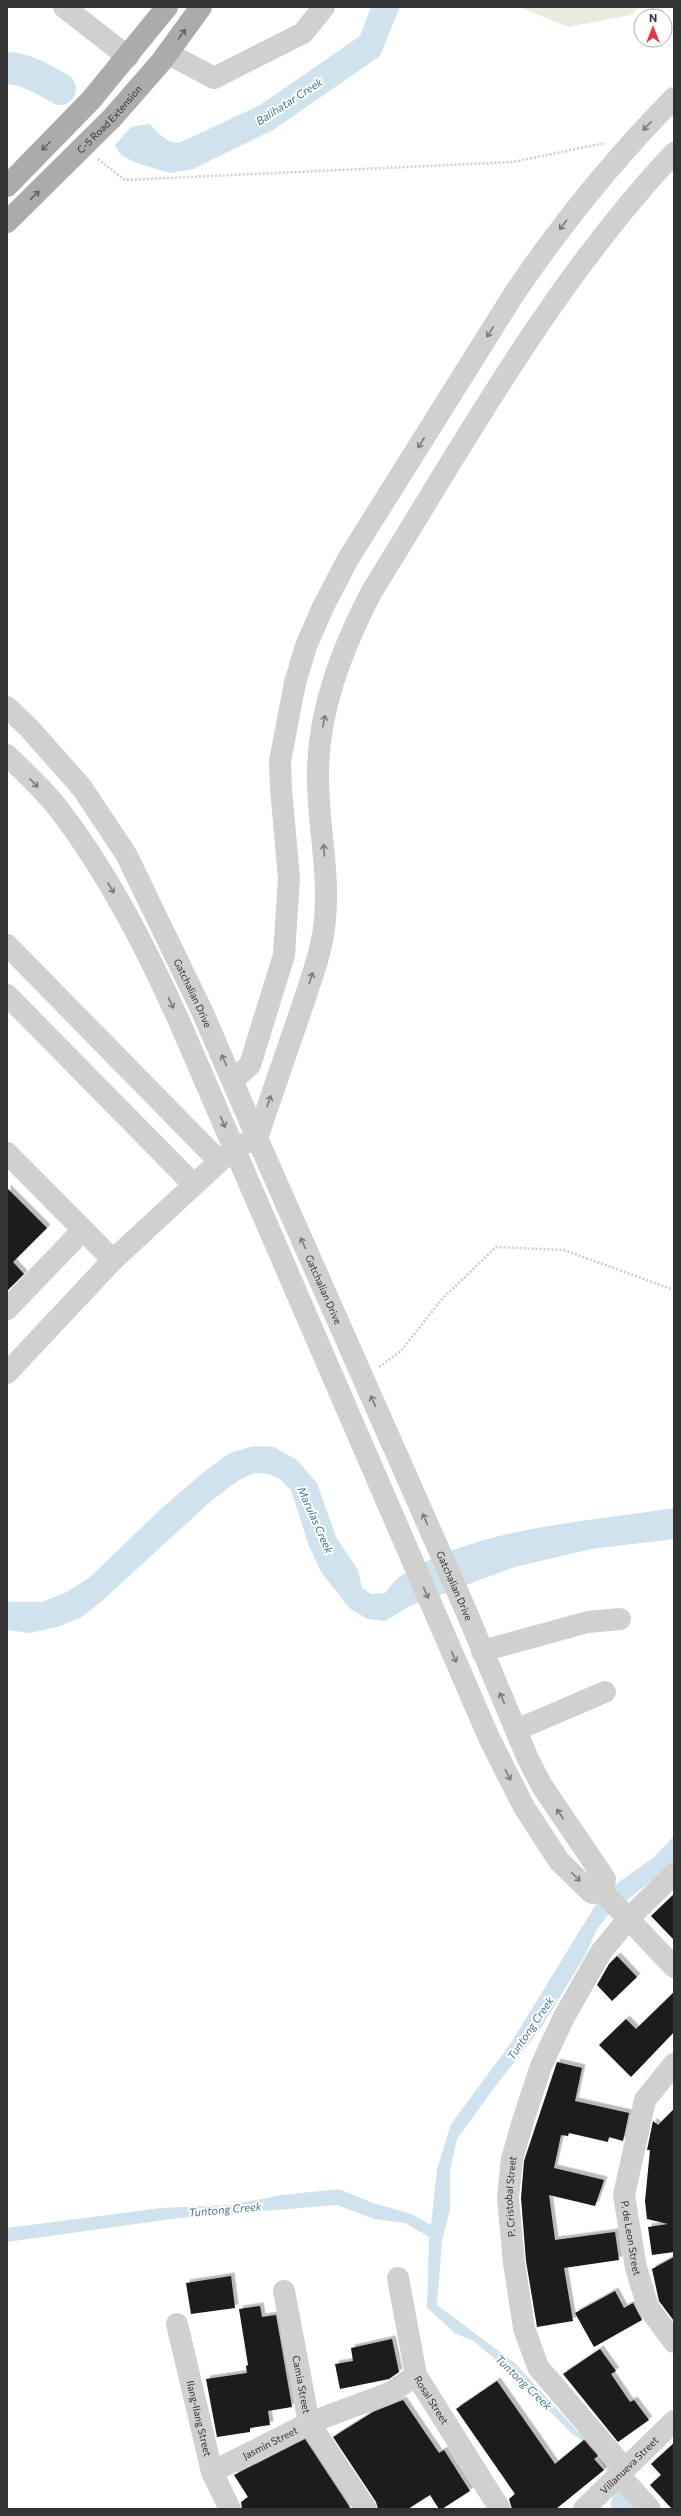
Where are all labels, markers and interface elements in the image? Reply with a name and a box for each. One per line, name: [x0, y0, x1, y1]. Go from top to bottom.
north arrow: [633, 8, 673, 48]
text: N: [649, 11, 657, 24]
one-way arrow: [178, 28, 186, 39]
water label: Balihatar Creek: [253, 74, 326, 127]
street label: C-5 Road Extension: [74, 83, 144, 156]
one-way arrow: [642, 121, 652, 131]
one-way arrow: [41, 141, 51, 151]
one-way arrow: [30, 190, 40, 199]
one-way arrow: [559, 220, 567, 231]
one-way arrow: [485, 326, 493, 338]
one-way arrow: [417, 437, 425, 448]
one-way arrow: [320, 715, 328, 728]
one-way arrow: [29, 778, 39, 788]
one-way arrow: [321, 844, 328, 857]
one-way arrow: [107, 882, 115, 893]
street label: Gatchalian Drive: [172, 957, 214, 1029]
one-way arrow: [308, 973, 316, 985]
one-way arrow: [168, 997, 175, 1009]
one-way arrow: [220, 1054, 227, 1066]
one-way arrow: [266, 1096, 274, 1108]
one-way arrow: [219, 1116, 227, 1128]
one-way arrow: [299, 1238, 306, 1250]
street label: Gatchalian Drive: [303, 1253, 344, 1326]
one-way arrow: [369, 1395, 376, 1407]
water label: Marulas Creek: [295, 1485, 337, 1556]
one-way arrow: [421, 1514, 429, 1526]
street label: Gatchalian Drive: [434, 1549, 475, 1622]
one-way arrow: [422, 1586, 430, 1598]
one-way arrow: [451, 1650, 458, 1662]
one-way arrow: [498, 1692, 505, 1704]
one-way arrow: [505, 1769, 512, 1781]
one-way arrow: [556, 1808, 564, 1819]
one-way arrow: [571, 1872, 580, 1882]
water label: Tuntong Creek: [504, 1993, 556, 2062]
street label: P. Cristobal Street: [502, 2154, 519, 2238]
water label: Tuntong Creek: [188, 2199, 263, 2219]
street label: P. de Leon Street: [619, 2200, 644, 2277]
water label: Tuntong Creek: [493, 2352, 556, 2413]
street label: Camia Street: [290, 2354, 313, 2414]
street label: Rosal Street: [412, 2373, 451, 2426]
street label: Ilang-Ilang Street: [185, 2379, 214, 2458]
street label: Jasmin Street: [241, 2424, 299, 2462]
street label: Villanueva Street: [597, 2434, 661, 2496]

